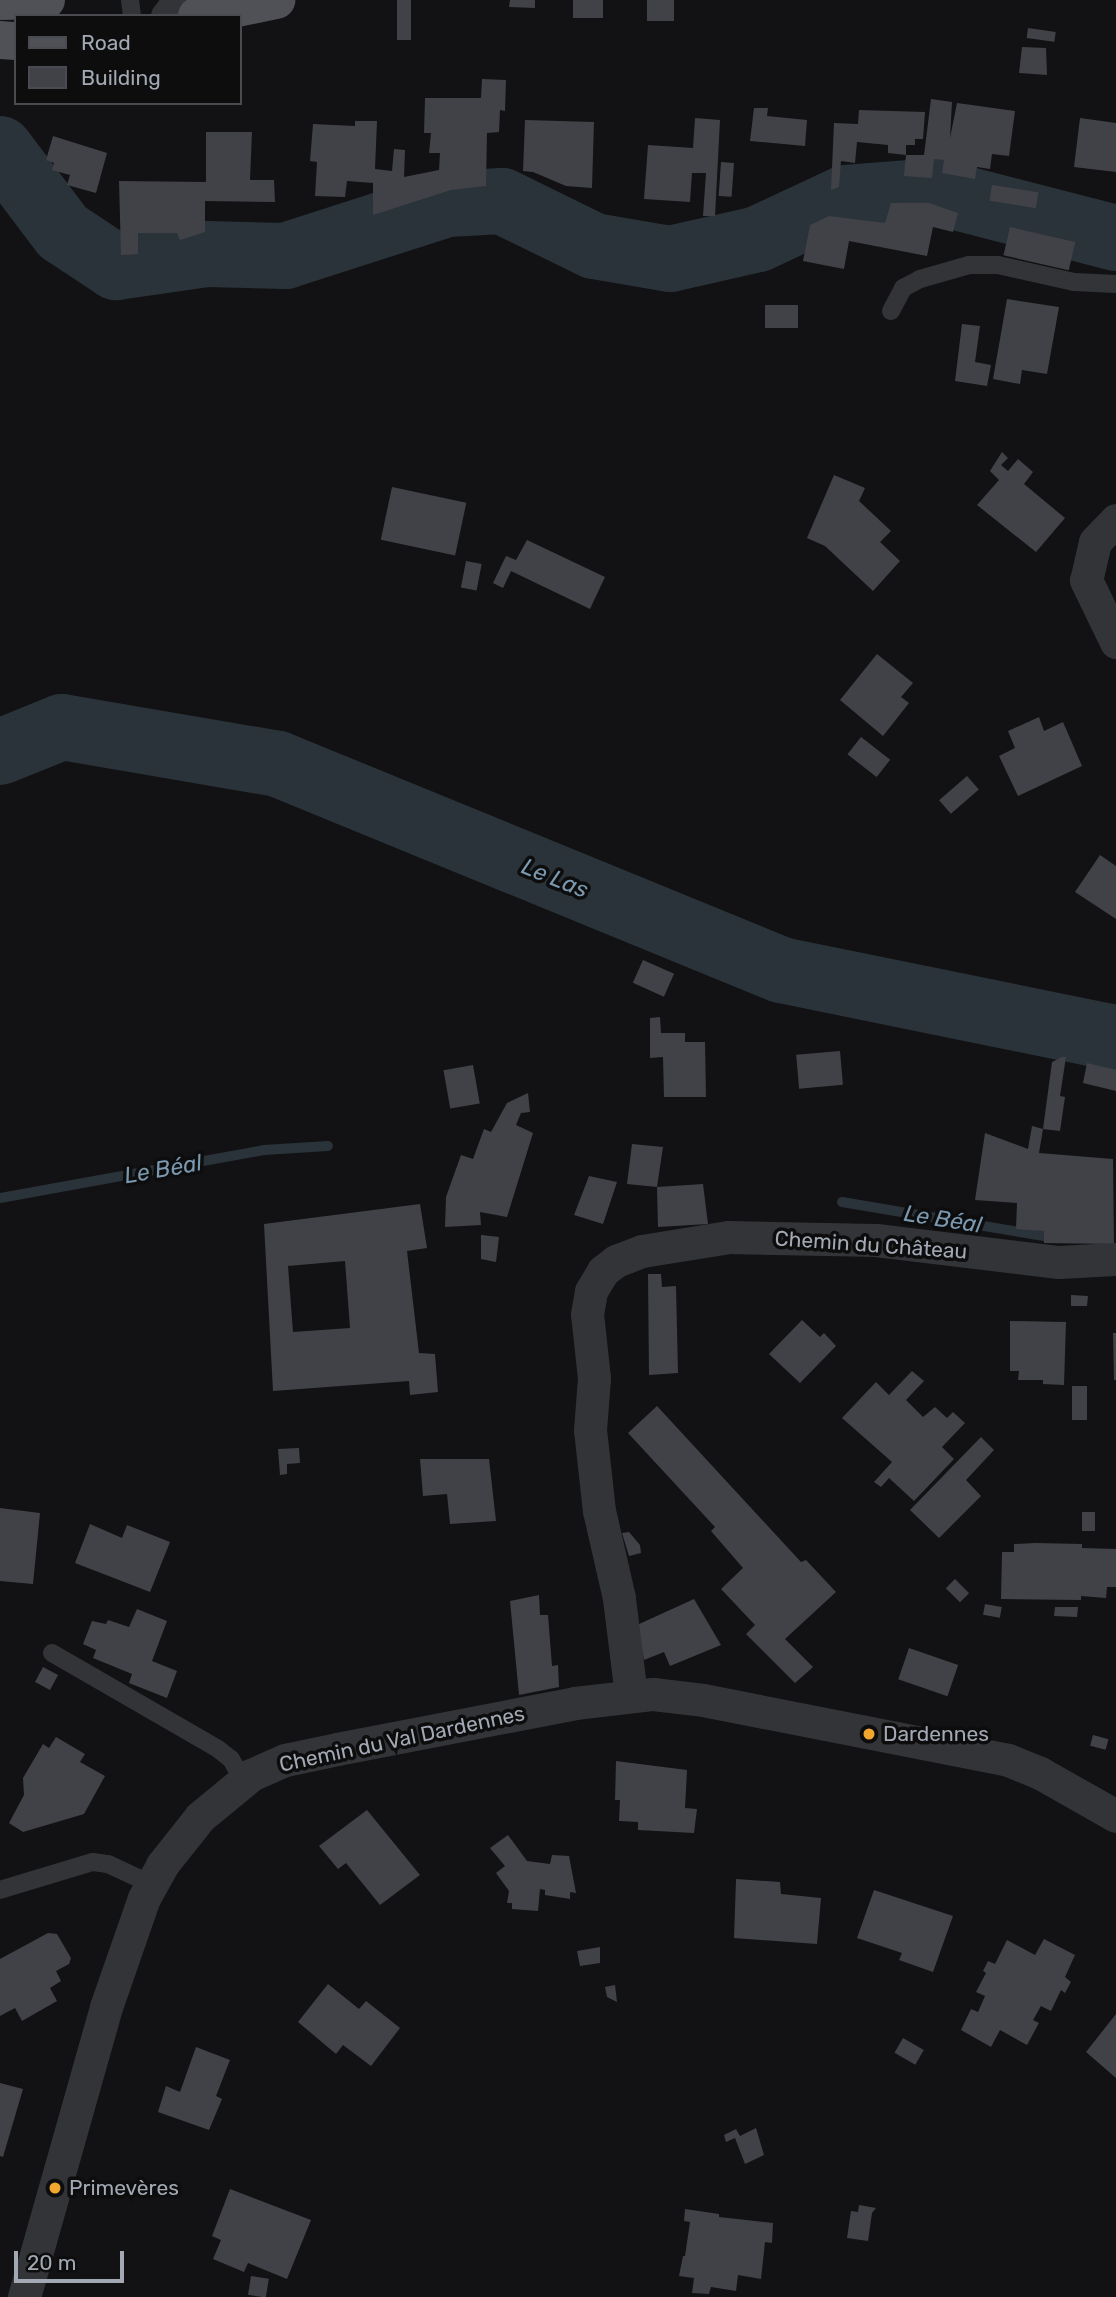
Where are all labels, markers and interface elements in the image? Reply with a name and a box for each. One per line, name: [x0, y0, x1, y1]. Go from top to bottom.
legend: [14, 14, 242, 105]
text: Road: [81, 30, 131, 55]
text: Building: [81, 65, 161, 90]
water label: Le Las: [518, 852, 592, 904]
water label: Le Béal: [122, 1149, 204, 1189]
water label: Le Béal: [902, 1199, 984, 1239]
street label: Chemin du Château: [774, 1226, 968, 1264]
street label: Chemin du Val Dardennes: [277, 1701, 527, 1777]
place label: Dardennes: [883, 1721, 989, 1747]
marker: Dardennes: [861, 1726, 877, 1742]
place label: Primevères: [69, 2175, 179, 2201]
marker: Primevères: [47, 2180, 63, 2196]
scale bar: [18, 2238, 128, 2282]
text: 20 m: [27, 2250, 76, 2275]

